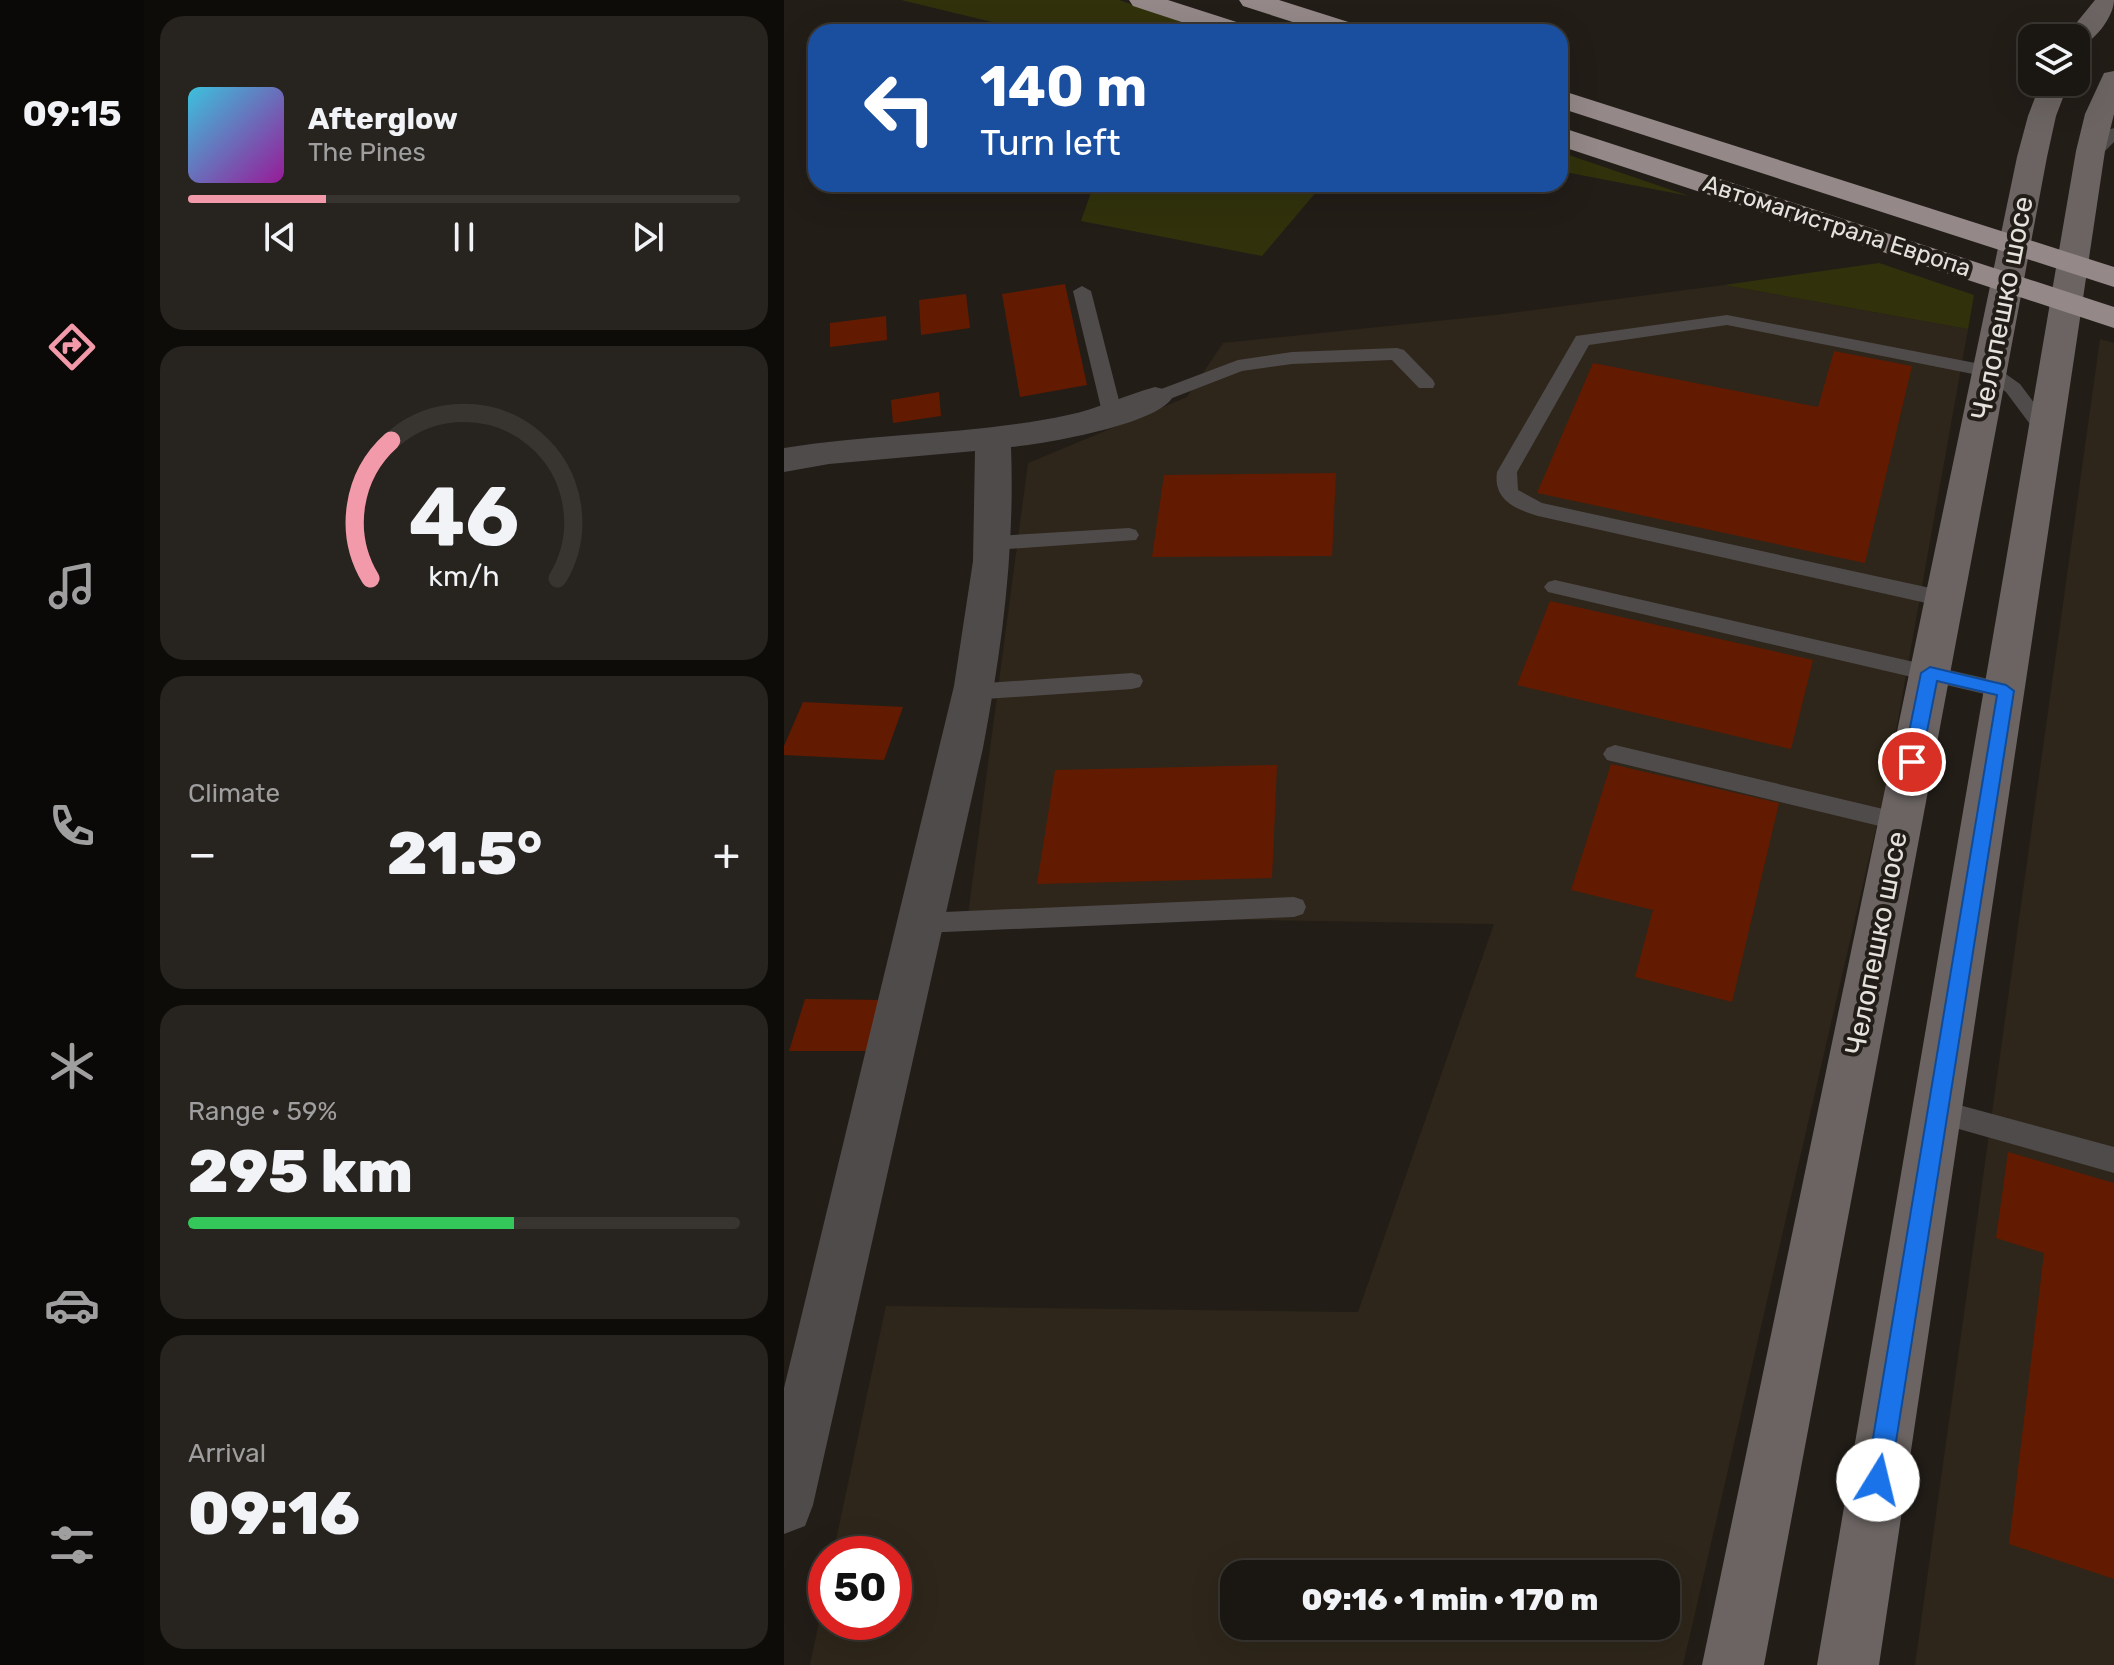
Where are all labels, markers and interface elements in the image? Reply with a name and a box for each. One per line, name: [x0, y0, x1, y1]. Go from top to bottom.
map controls: [2018, 24, 2090, 96]
button: layers: [2018, 24, 2090, 96]
text: 140 m: [980, 54, 1147, 120]
icon: left: [848, 56, 952, 160]
text: 09:15: [22, 92, 122, 135]
text: Afterglow: [308, 101, 458, 137]
text: Turn left: [980, 121, 1121, 164]
text: The Pines: [308, 137, 426, 168]
street label: Автомагистрала Европа: [1700, 169, 1974, 283]
street label: Челопешко шосе: [1964, 193, 2040, 423]
icon: previous: [258, 215, 302, 259]
icon: pause: [442, 215, 486, 259]
icon: next: [626, 215, 670, 259]
icon: directions: [44, 319, 100, 375]
text: 46: [409, 466, 519, 565]
icon: music: [44, 558, 100, 614]
text: km/h: [428, 559, 500, 593]
pin: [1878, 728, 1946, 796]
icon: arrive: [1890, 740, 1934, 784]
text: Climate: [188, 778, 280, 809]
icon: phone: [44, 798, 100, 854]
text: 21.5°: [387, 818, 542, 889]
text: −: [188, 828, 217, 880]
text: +: [713, 828, 740, 880]
street label: Челопешко шосе: [1838, 828, 1914, 1058]
icon: climate: [44, 1038, 100, 1094]
text: Range · 59%: [188, 1096, 337, 1127]
text: 295 km: [188, 1136, 413, 1207]
icon: car: [44, 1277, 100, 1333]
text: Arrival: [188, 1438, 266, 1469]
position arrow: [1836, 1438, 1920, 1522]
text: 09:16: [188, 1478, 360, 1549]
icon: filters: [44, 1517, 100, 1573]
speed limit sign: 50: [808, 1536, 912, 1640]
text: 09:16 · 1 min · 170 m: [1302, 1582, 1598, 1618]

